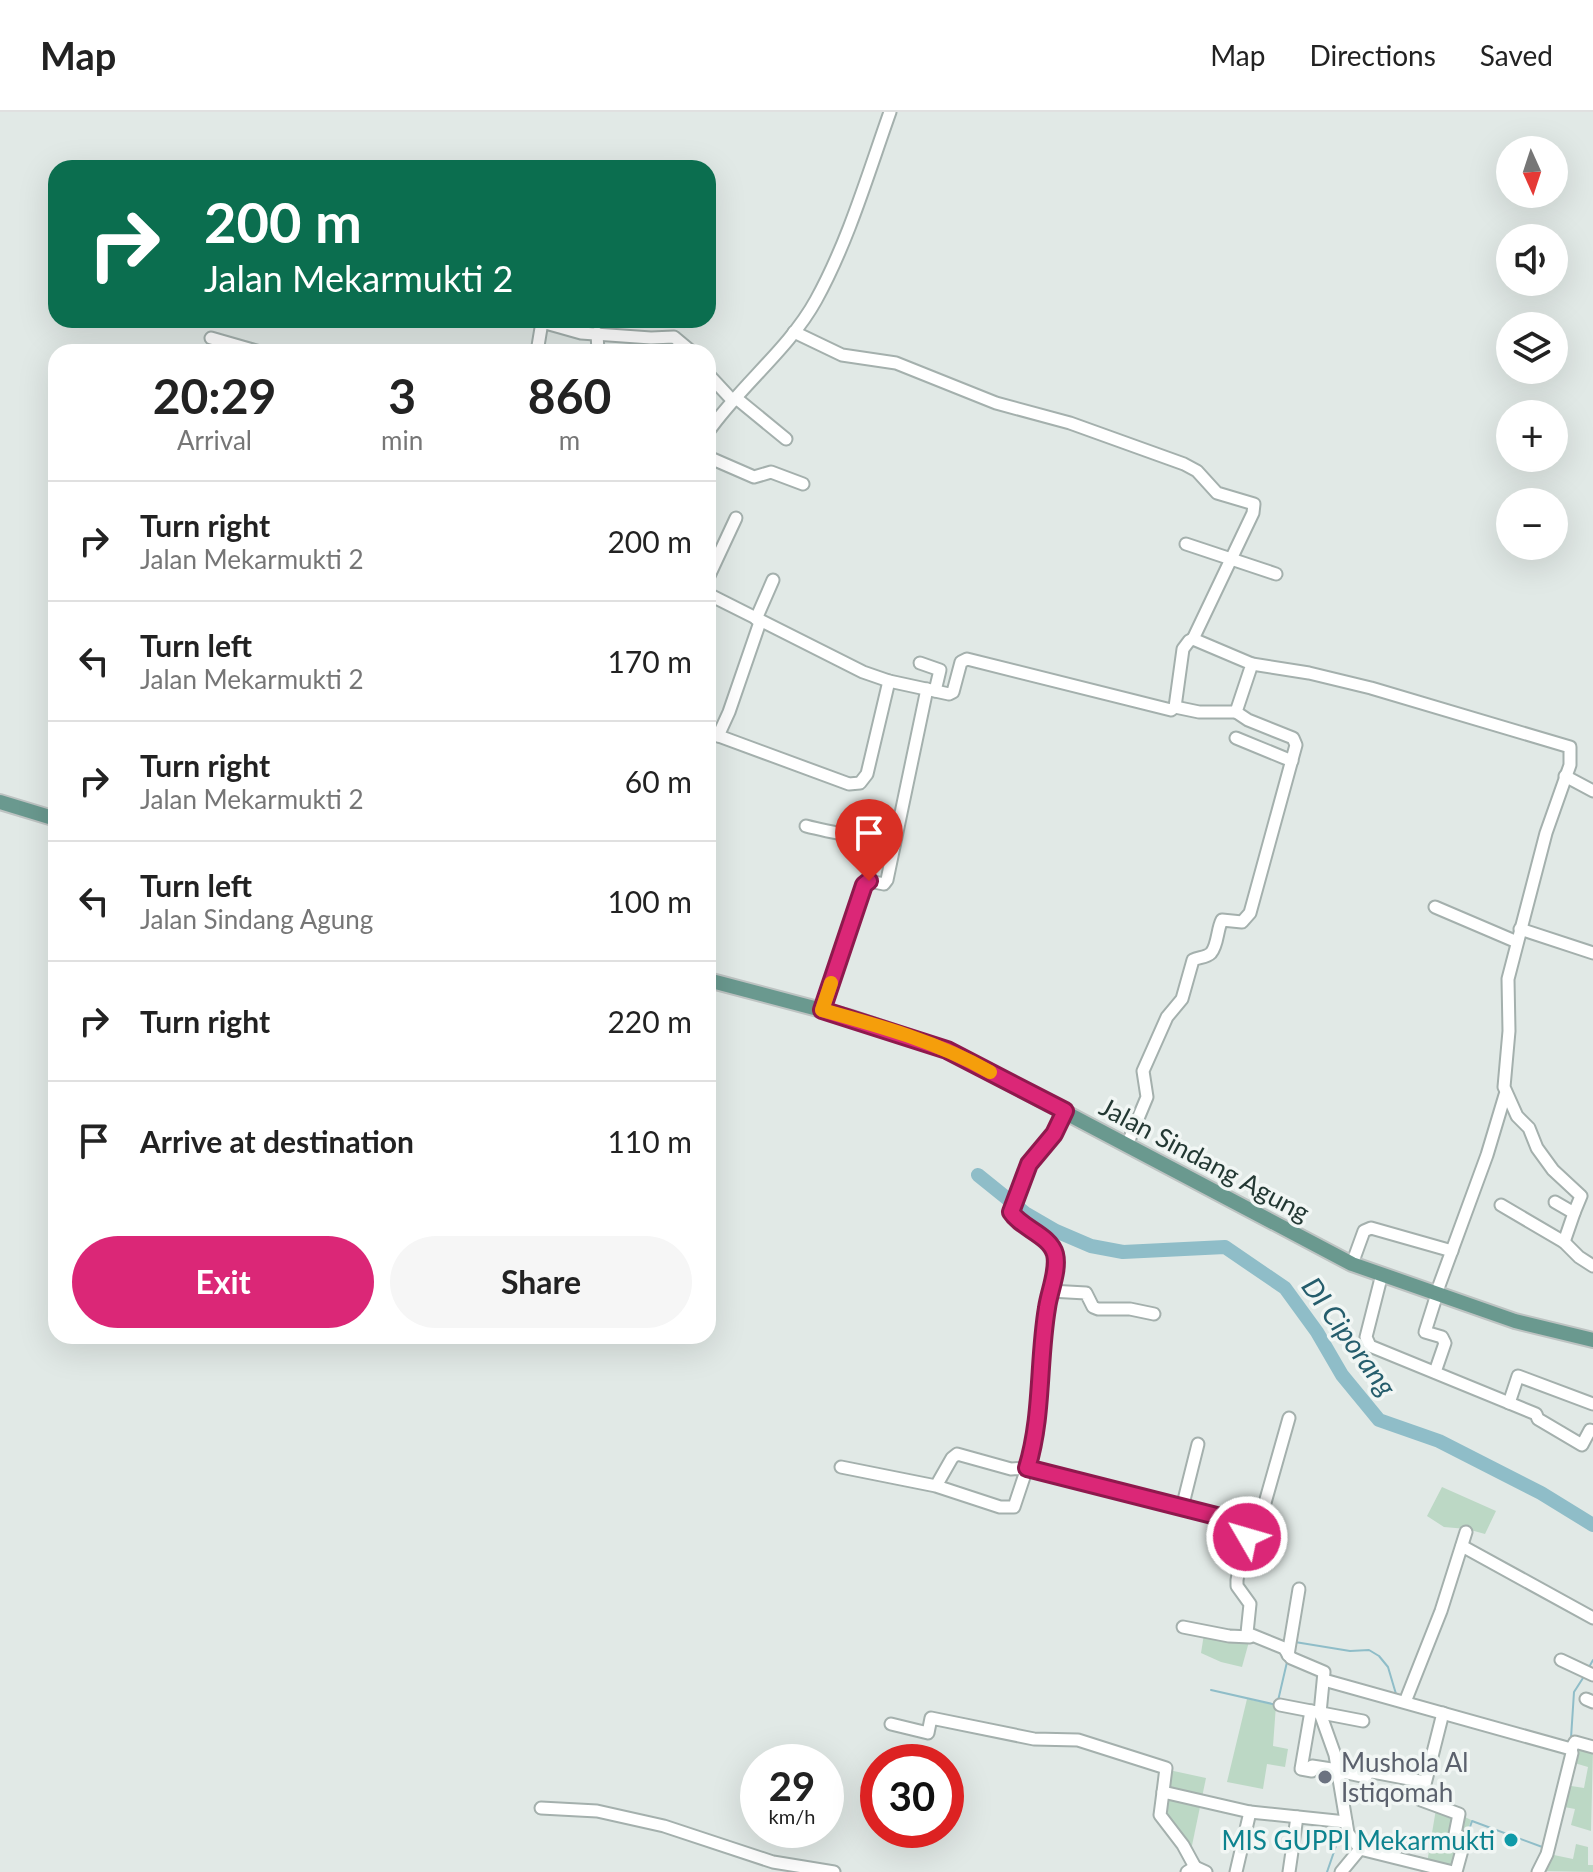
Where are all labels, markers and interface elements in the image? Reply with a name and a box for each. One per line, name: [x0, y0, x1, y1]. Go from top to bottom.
text: Map: [40, 32, 116, 78]
text: Map: [1210, 38, 1265, 72]
text: Directions: [1309, 38, 1436, 72]
text: Saved: [1480, 38, 1553, 72]
north arrow: [1496, 136, 1568, 208]
map controls: [1496, 136, 1568, 560]
text: 200 m: [204, 188, 362, 255]
icon: right: [72, 192, 176, 296]
button: sound: [1496, 224, 1568, 296]
text: Jalan Mekarmukti 2: [204, 256, 513, 300]
button: layers: [1496, 312, 1568, 384]
text: 20:29: [153, 367, 276, 424]
text: 3: [388, 367, 416, 424]
text: 860: [528, 367, 611, 424]
button: +: [1496, 400, 1568, 472]
text: Arrival: [177, 424, 252, 456]
text: min: [381, 424, 423, 456]
text: m: [559, 424, 580, 456]
button: −: [1496, 488, 1568, 560]
text: Turn right: [140, 507, 270, 543]
icon: right: [72, 519, 116, 563]
text: 200 m: [607, 523, 692, 559]
text: Jalan Mekarmukti 2: [140, 543, 364, 575]
text: Turn left: [140, 627, 252, 663]
icon: left: [72, 639, 116, 683]
text: 170 m: [607, 643, 692, 679]
text: Jalan Mekarmukti 2: [140, 663, 364, 695]
text: Turn right: [140, 747, 270, 783]
icon: right: [72, 759, 116, 803]
text: 60 m: [625, 763, 692, 799]
text: Jalan Mekarmukti 2: [140, 783, 364, 815]
pin: [835, 799, 903, 881]
icon: arrive: [847, 811, 891, 855]
text: Turn left: [140, 867, 252, 903]
icon: left: [72, 879, 116, 923]
text: 100 m: [607, 883, 692, 919]
text: Jalan Sindang Agung: [140, 903, 373, 935]
icon: right: [72, 999, 116, 1043]
text: Turn right: [140, 1003, 270, 1039]
text: 220 m: [607, 1003, 692, 1039]
street label: Jalan Sindang Agung: [1094, 1090, 1316, 1228]
icon: arrive: [72, 1119, 116, 1163]
text: Arrive at destination: [140, 1123, 414, 1159]
text: 110 m: [607, 1123, 692, 1159]
button: Exit: [72, 1236, 374, 1328]
button: Share: [390, 1236, 692, 1328]
water label: DI Ciporang: [1296, 1270, 1405, 1402]
position arrow: [1205, 1495, 1289, 1579]
speed limit sign: 30: [860, 1744, 964, 1848]
place label: Mushola Al Istiqomah: [1341, 1746, 1468, 1808]
text: 29: [769, 1762, 815, 1810]
marker: Mushola Al Istiqomah: [1316, 1768, 1334, 1786]
text: km/h: [769, 1804, 815, 1828]
place label: MIS GUPPI Mekarmukti: [1221, 1824, 1495, 1856]
marker: MIS GUPPI Mekarmukti: [1502, 1831, 1520, 1849]

